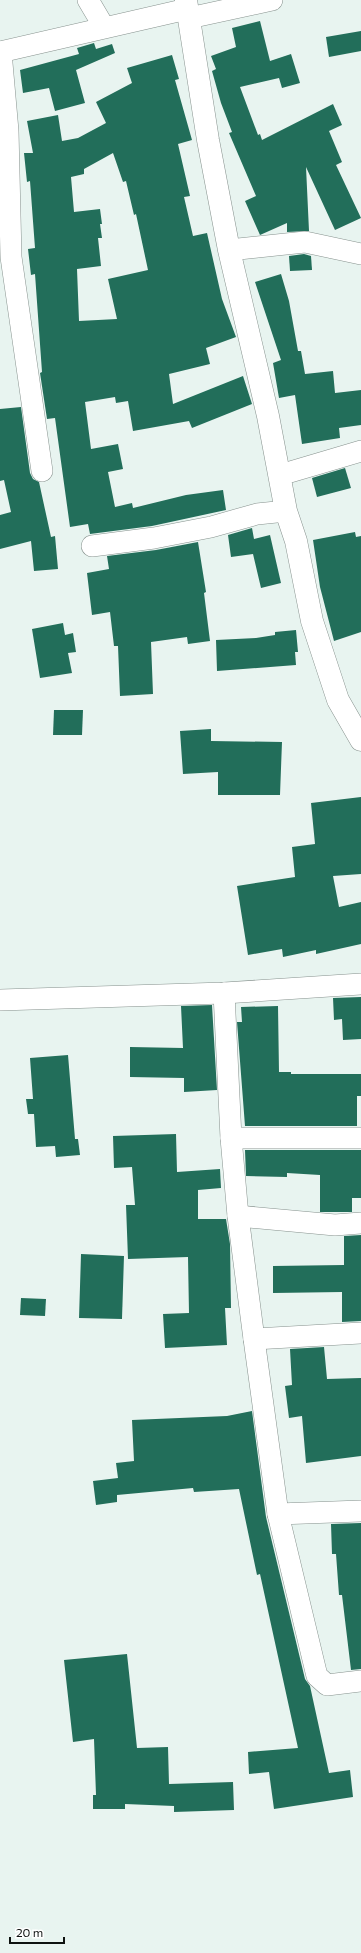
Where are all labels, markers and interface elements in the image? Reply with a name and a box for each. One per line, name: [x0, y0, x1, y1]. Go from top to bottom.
scale bar: [10, 1919, 64, 1945]
text: 20 m: [16, 1925, 43, 1939]

